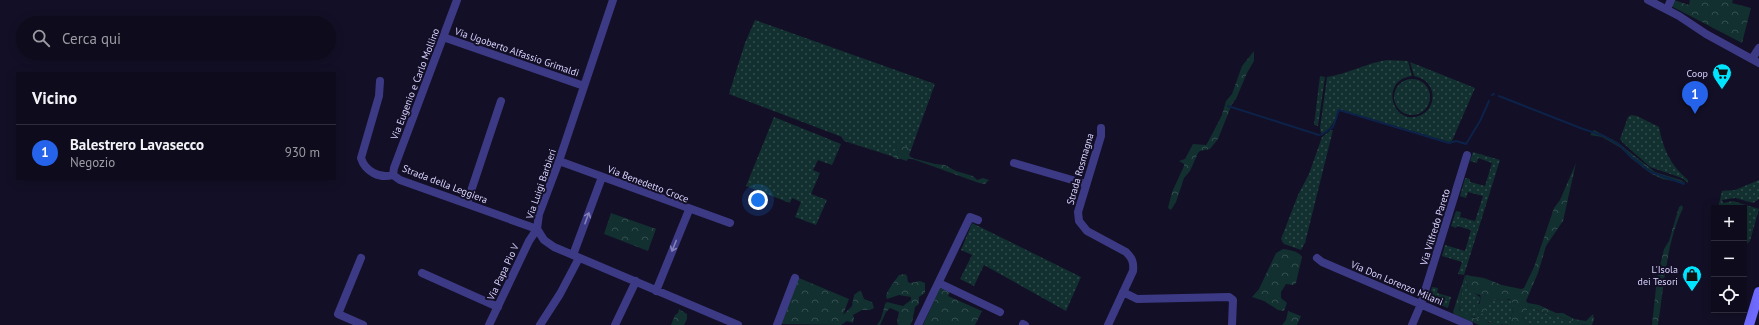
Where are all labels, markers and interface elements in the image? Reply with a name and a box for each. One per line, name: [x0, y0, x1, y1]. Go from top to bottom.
search box: [16, 16, 336, 60]
street label: Via Ugoberto Alfassio Grimaldi: [452, 24, 581, 79]
street label: Via Eugenio e Carlo Mollino: [387, 26, 442, 143]
icon: search: [30, 27, 52, 49]
text: Cerca qui: [62, 29, 121, 48]
supermarket icon: Coop: [1711, 62, 1733, 90]
place label: Coop: [1687, 67, 1708, 80]
pin: 1: [1682, 81, 1708, 114]
text: Vicino: [32, 87, 77, 109]
street label: Strada Rosmagna: [1064, 132, 1096, 206]
text: Balestrero Lavasecco: [70, 135, 204, 154]
text: 1: [41, 144, 49, 161]
text: 930 m: [285, 144, 320, 161]
street label: Via Luigi Barbieri: [523, 147, 559, 222]
text: Negozio: [70, 154, 115, 171]
street label: Strada della Leggiera: [400, 162, 490, 206]
street label: Via Benedetto Croce: [604, 162, 691, 206]
street label: Via Vilfredo Pareto: [1417, 187, 1453, 268]
your location: [748, 190, 768, 210]
map controls: [1711, 205, 1747, 313]
button: +: [1711, 205, 1747, 241]
one-way arrow: [583, 213, 591, 225]
one-way arrow: [670, 239, 678, 251]
street label: Via Papa Pio V: [484, 241, 522, 303]
button: −: [1711, 241, 1747, 277]
street label: Via Don Lorenzo Milani: [1348, 257, 1445, 308]
place label: L'Isola dei Tesori: [1638, 263, 1678, 288]
shop icon: L'Isola dei Tesori: [1681, 264, 1703, 292]
button: locate: [1711, 277, 1747, 313]

